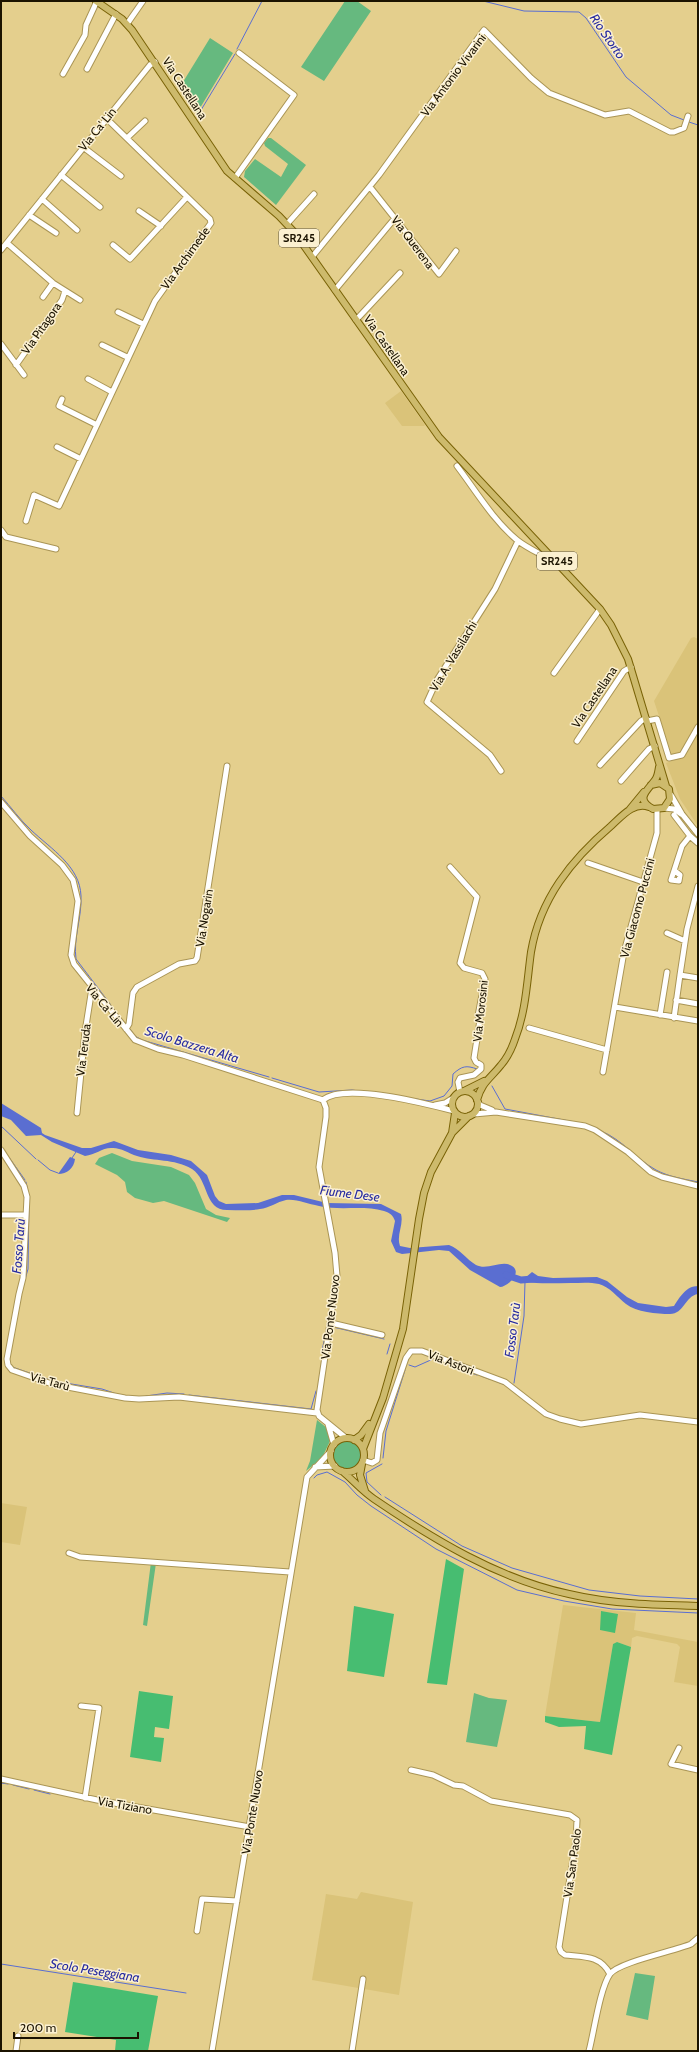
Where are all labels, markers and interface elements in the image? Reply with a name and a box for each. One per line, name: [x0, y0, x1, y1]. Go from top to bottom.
water label: Rio Storto: [587, 10, 629, 62]
street label: Via Antonio Vivarini: [417, 31, 489, 119]
street label: Via Castellana: [159, 54, 211, 122]
street label: Via Ca' Lin: [75, 104, 119, 154]
street label: Via Querena: [388, 212, 438, 272]
street label: Via Archimede: [157, 224, 213, 292]
road number: SR245: [279, 229, 319, 247]
street label: Via Pitagora: [18, 299, 64, 357]
street label: Via Castellana: [360, 312, 414, 379]
road number: SR245: [537, 552, 577, 570]
street label: Via A. Vassilachi: [426, 618, 480, 694]
street label: Via Castellana: [568, 663, 620, 731]
street label: Via Giacomo Puccini: [616, 856, 658, 960]
street label: Via Nogarin: [192, 888, 216, 948]
street label: Via Morosini: [469, 979, 491, 1043]
street label: Via Ca' Lin: [83, 980, 128, 1030]
water label: Scolo Bazzera Alta: [143, 1022, 241, 1066]
street label: Via Teruda: [72, 1023, 94, 1077]
water label: Fiume Dese: [319, 1181, 381, 1205]
water label: Fosso Tarù: [8, 1217, 28, 1274]
street label: Via Ponte Nuovo: [317, 1273, 343, 1360]
water label: Fosso Tarù: [501, 1301, 523, 1358]
street label: Via Astori: [426, 1346, 476, 1378]
street label: Via Tarù: [29, 1369, 71, 1393]
street label: Via Ponte Nuovo: [238, 1768, 266, 1855]
street label: Via Tiziano: [97, 1793, 154, 1817]
street label: Via San Paolo: [560, 1827, 584, 1898]
water label: Scolo Peseggiana: [49, 1955, 141, 1985]
scale bar: [14, 2014, 138, 2040]
text: 200 m: [20, 2020, 56, 2035]

